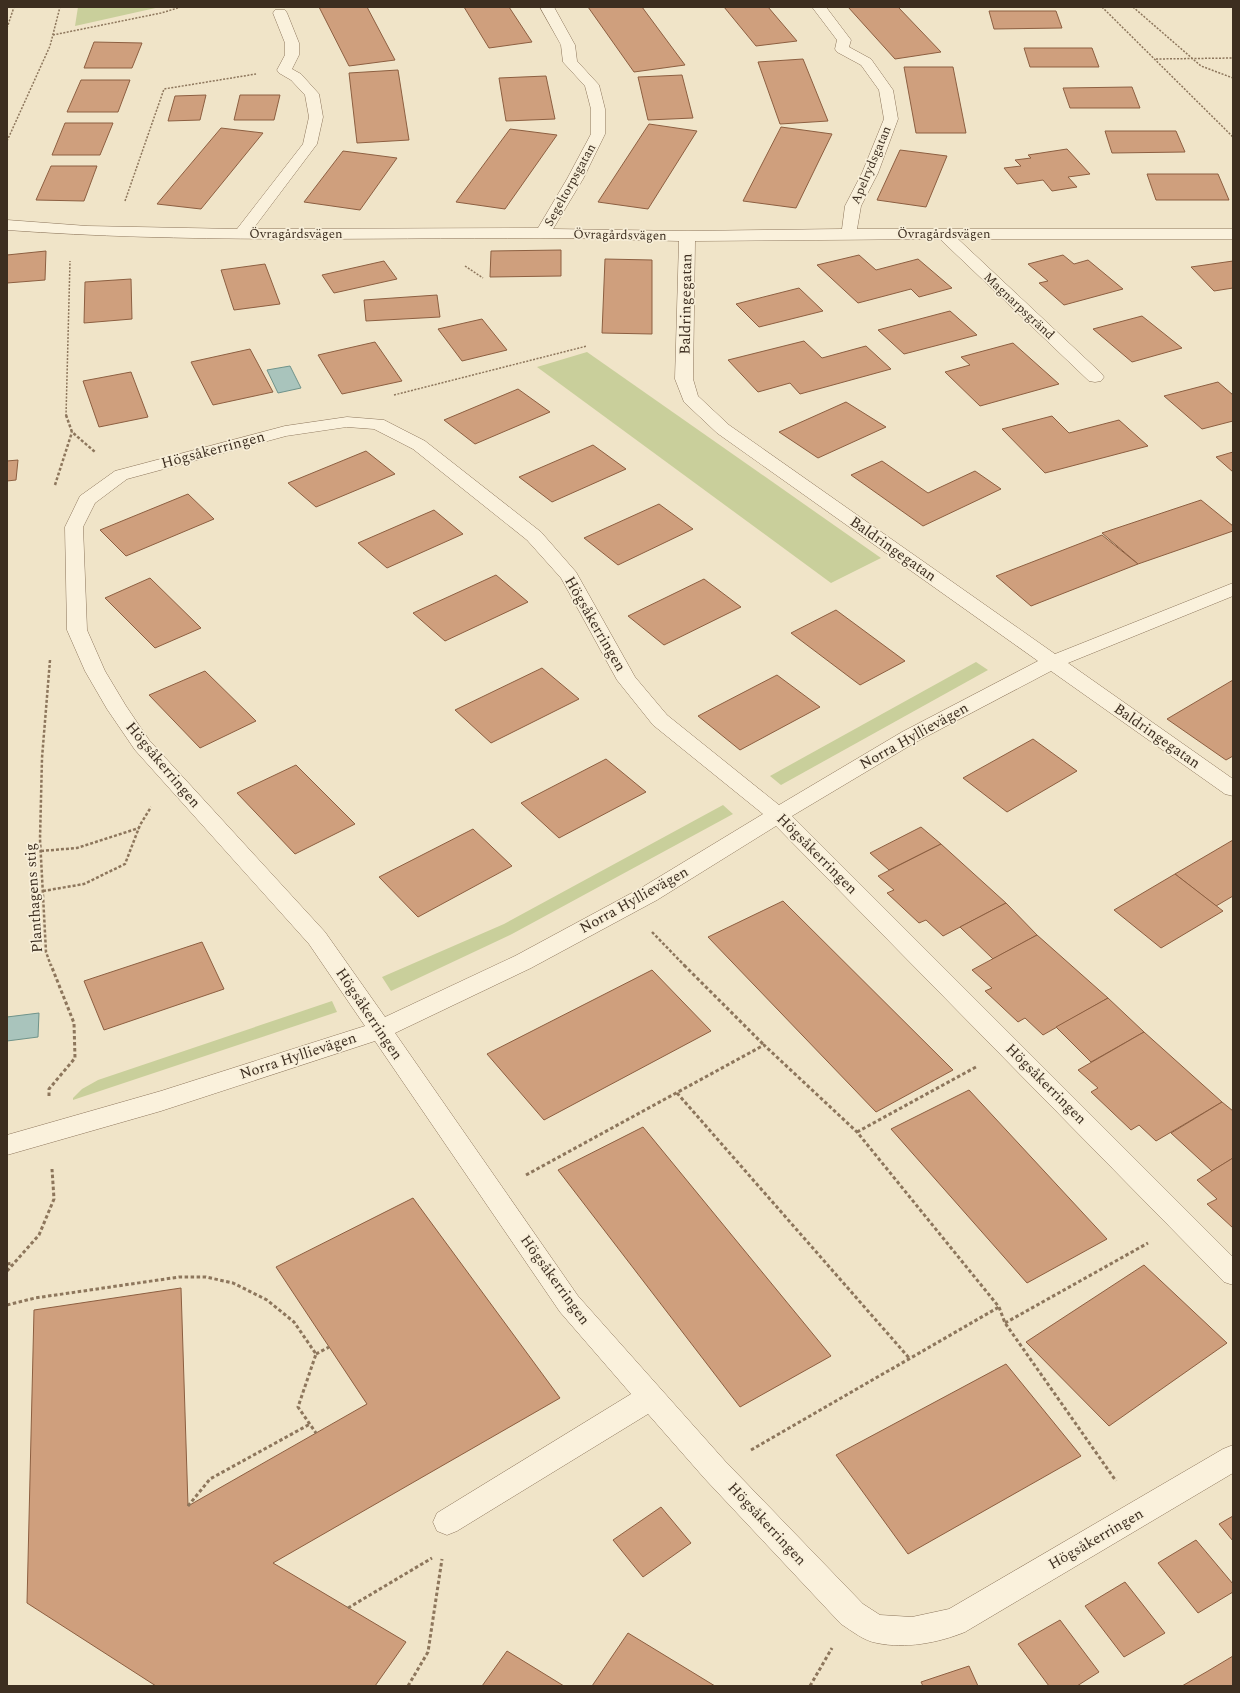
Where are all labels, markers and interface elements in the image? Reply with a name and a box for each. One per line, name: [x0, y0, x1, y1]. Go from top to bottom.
street label: Apelrydsgatan: [846, 122, 897, 207]
street label: Segeltorpsgatan: [539, 140, 601, 230]
street label: Övragårdsvägen: [249, 224, 343, 244]
street label: Övragårdsvägen: [573, 224, 667, 246]
street label: Övragårdsvägen: [897, 224, 991, 244]
street label: Baldringegatan: [674, 253, 698, 355]
street label: Magnarpsgränd: [979, 268, 1059, 344]
street label: Högsåkerringen: [159, 425, 268, 475]
street label: Baldringegatan: [845, 511, 941, 588]
street label: Högsåkerringen: [558, 572, 632, 676]
street label: Norra Hyllievägen: [855, 696, 973, 776]
street label: Baldringegatan: [1109, 698, 1205, 775]
street label: Högsåkerringen: [120, 717, 206, 813]
street label: Högsåkerringen: [771, 808, 863, 900]
street label: Planthagens stig: [19, 842, 49, 954]
street label: Norra Hyllievägen: [575, 860, 693, 940]
street label: Högsåkerringen: [330, 963, 409, 1065]
street label: Norra Hyllievägen: [236, 1026, 360, 1086]
street label: Högsåkerringen: [1000, 1038, 1092, 1130]
street label: Högsåkerringen: [514, 1230, 596, 1330]
street label: Högsåkerringen: [722, 1477, 812, 1571]
street label: Högsåkerringen: [1044, 1502, 1148, 1576]

